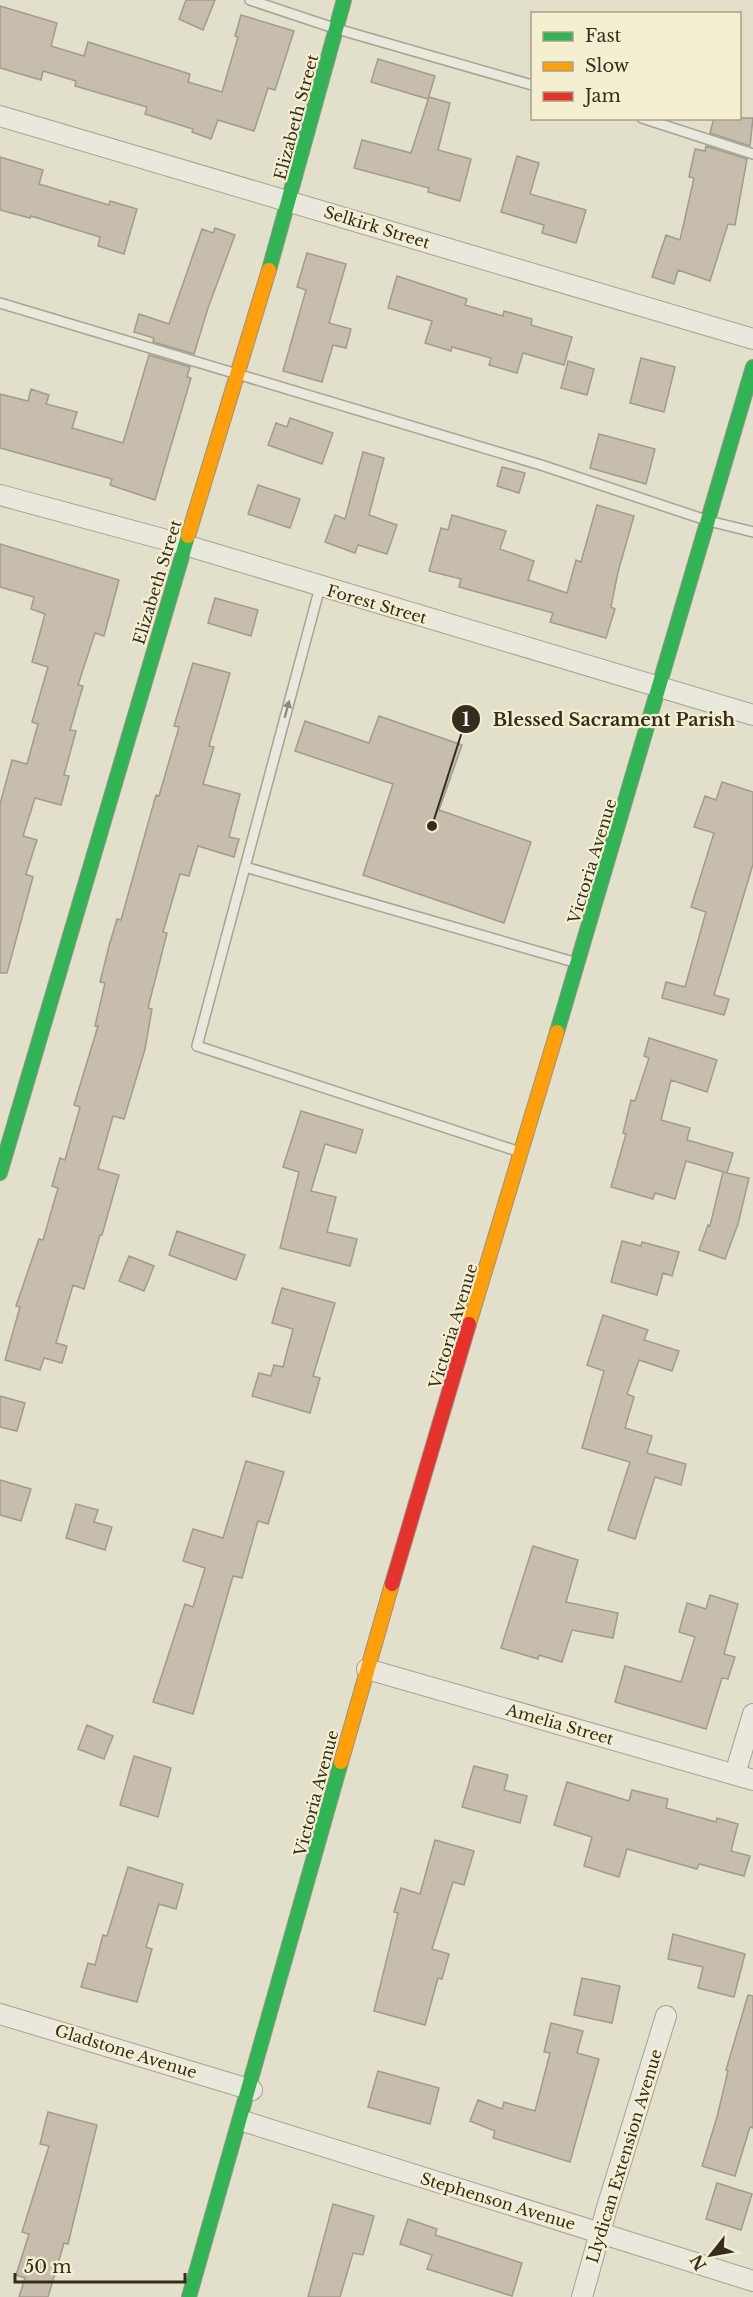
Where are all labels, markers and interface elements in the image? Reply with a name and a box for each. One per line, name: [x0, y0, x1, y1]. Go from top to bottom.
legend: [531, 12, 741, 120]
text: Fast: [585, 25, 622, 47]
street label: Elizabeth Street: [270, 52, 322, 182]
text: Slow: [585, 55, 630, 77]
text: Jam: [583, 85, 621, 107]
street label: Selkirk Street: [321, 201, 433, 253]
street label: Elizabeth Street: [129, 517, 185, 647]
street label: Forest Street: [325, 580, 429, 628]
one-way arrow: [283, 700, 293, 718]
callout: Blessed Sacrament Parish: [451, 701, 747, 737]
text: 1: [462, 709, 470, 731]
text: Blessed Sacrament Parish: [493, 709, 735, 731]
street label: Victoria Avenue: [563, 796, 621, 927]
street label: Victoria Avenue: [424, 1261, 482, 1392]
street label: Amelia Street: [503, 1699, 616, 1749]
street label: Victoria Avenue: [289, 1728, 342, 1859]
street label: Gladstone Avenue: [52, 2020, 200, 2082]
street label: Llydican Extension Avenue: [582, 2047, 666, 2265]
street label: Stephenson Avenue: [418, 2168, 578, 2234]
north arrow: [681, 2225, 741, 2285]
scale bar: [15, 2246, 184, 2284]
text: N: [686, 2251, 711, 2274]
text: 50 m: [24, 2256, 72, 2278]

